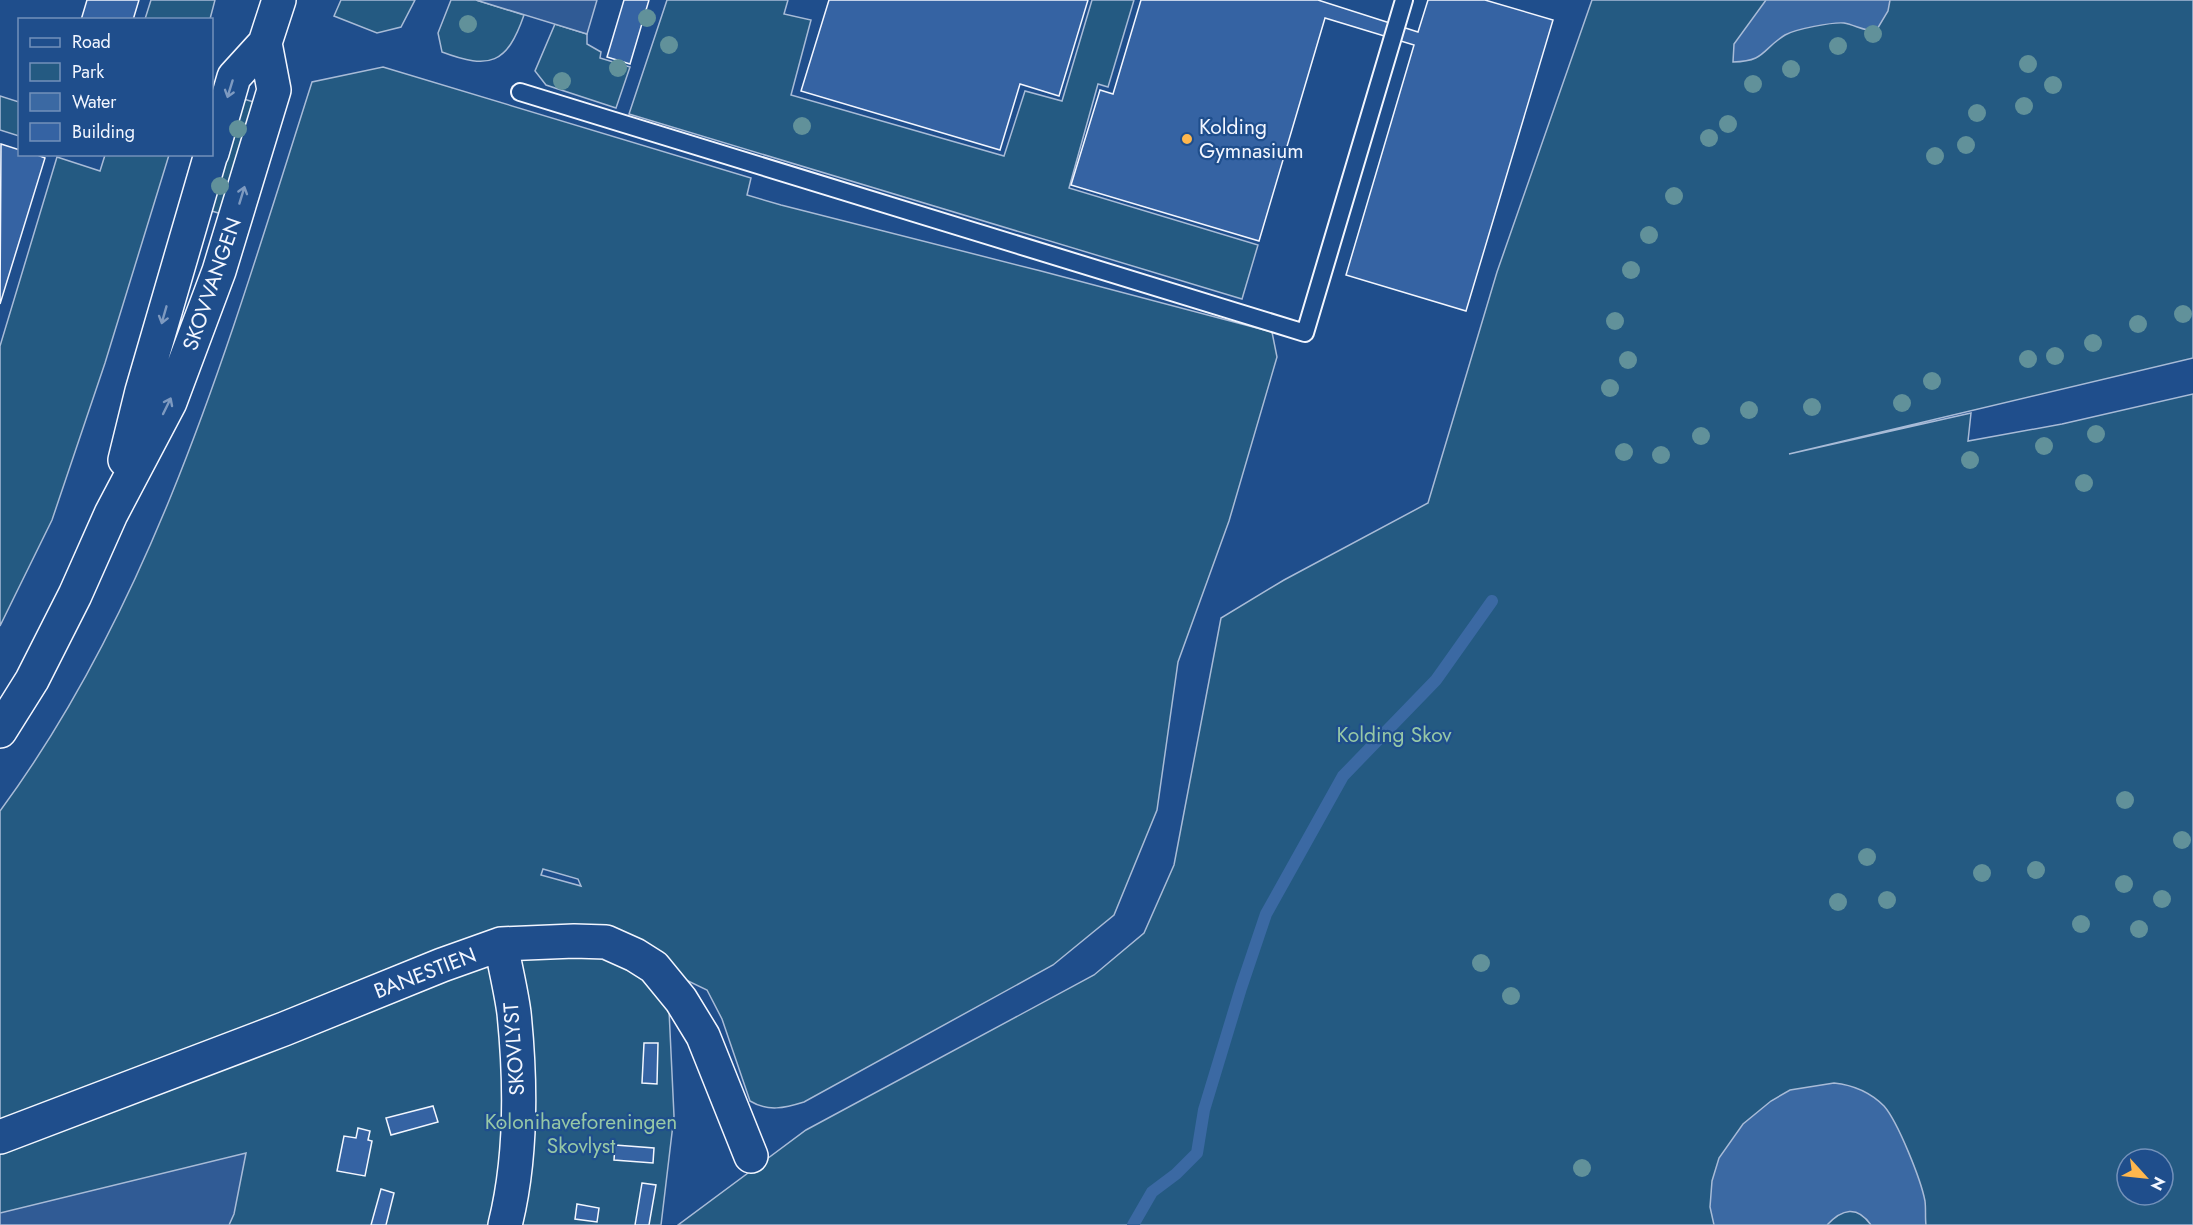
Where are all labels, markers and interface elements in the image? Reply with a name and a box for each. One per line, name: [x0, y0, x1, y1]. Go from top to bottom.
legend: [18, 18, 213, 156]
text: Road: [72, 29, 111, 55]
text: Park: [72, 59, 104, 85]
one-way arrow: [224, 79, 235, 98]
text: Water: [72, 89, 117, 115]
place label: Kolding Gymnasium: [1199, 112, 1304, 166]
text: Building: [72, 119, 135, 145]
marker: Kolding Gymnasium: [1180, 132, 1194, 146]
one-way arrow: [237, 186, 248, 205]
street label: SKOVVANGEN: [175, 214, 249, 354]
one-way arrow: [158, 305, 169, 324]
one-way arrow: [162, 398, 173, 416]
park label: Kolding Skov: [1336, 720, 1452, 750]
street label: BANESTIEN: [370, 940, 480, 1006]
street label: SKOVLYST: [496, 1001, 532, 1097]
park label: Kolonihaveforeningen Skovlyst: [485, 1107, 677, 1161]
north arrow: [2115, 1147, 2175, 1207]
text: N: [2145, 1173, 2171, 1194]

